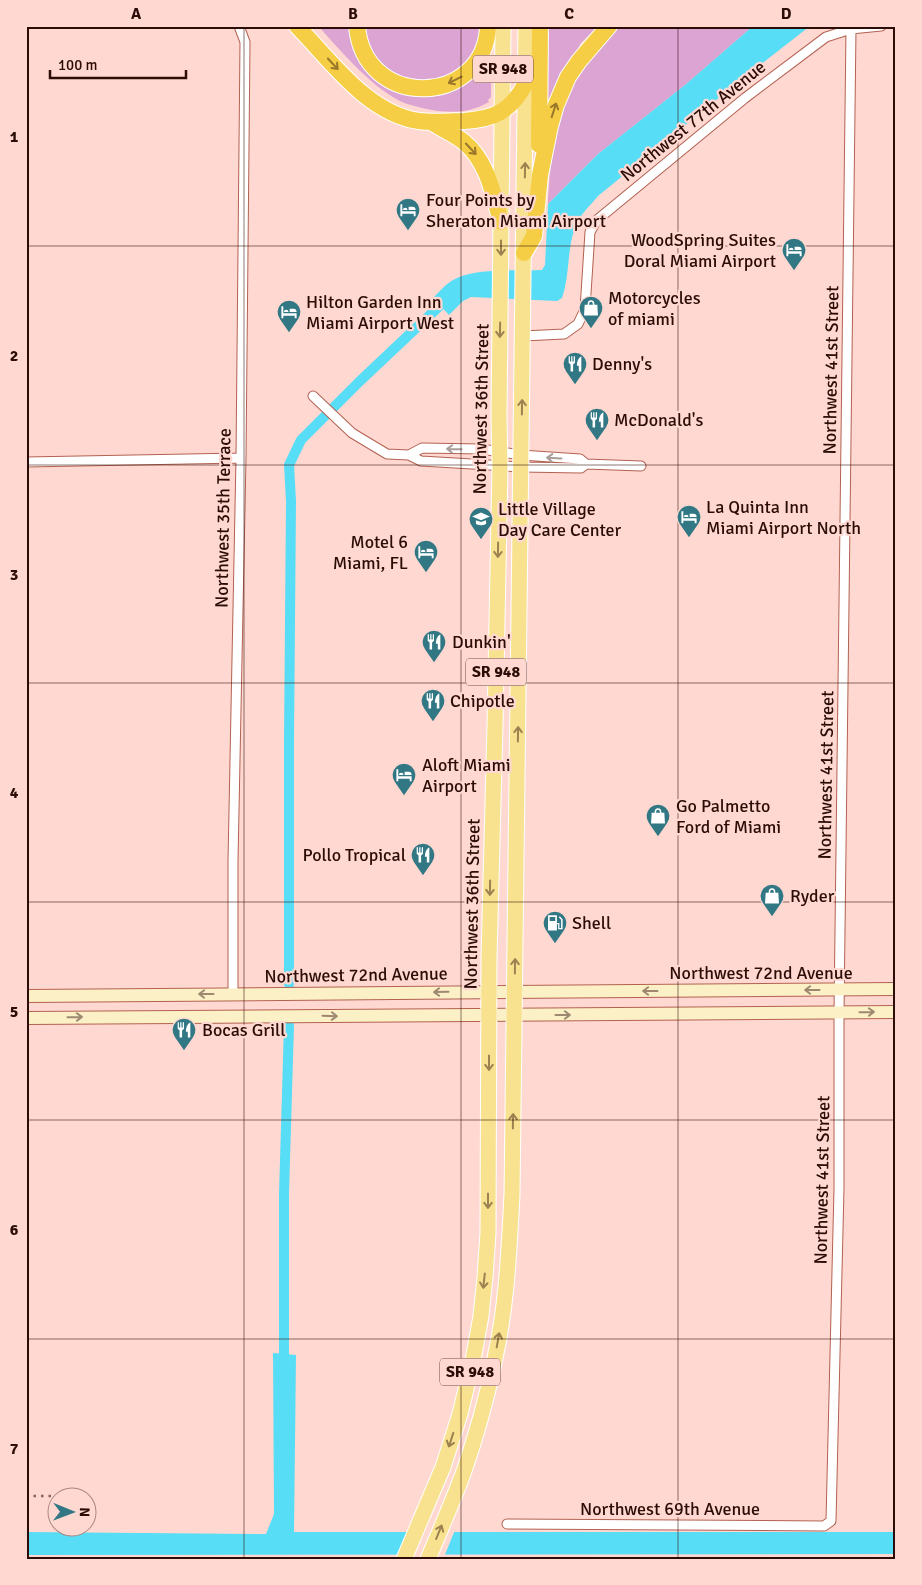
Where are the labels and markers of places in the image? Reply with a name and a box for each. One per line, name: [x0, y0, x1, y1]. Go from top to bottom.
place label: Four Points by Sheraton Miami Airport: [426, 189, 606, 232]
hotel icon: Four Points by Sheraton Miami Airport: [395, 197, 421, 231]
place label: WoodSpring Suites Doral Miami Airport: [624, 229, 776, 272]
hotel icon: WoodSpring Suites Doral Miami Airport: [781, 237, 807, 271]
place label: Motorcycles of miami: [608, 287, 701, 330]
place label: Hilton Garden Inn Miami Airport West: [306, 291, 454, 334]
shop icon: Motorcycles of miami: [578, 295, 604, 329]
hotel icon: Hilton Garden Inn Miami Airport West: [276, 299, 302, 333]
restaurant icon: Denny's: [562, 351, 588, 385]
place label: Denny's: [592, 353, 652, 375]
restaurant icon: McDonald's: [584, 407, 610, 441]
place label: McDonald's: [614, 409, 703, 431]
place label: La Quinta Inn Miami Airport North: [706, 496, 861, 539]
place label: Little Village Day Care Center: [498, 498, 622, 541]
hotel icon: La Quinta Inn Miami Airport North: [676, 504, 702, 538]
school or university icon: Little Village Day Care Center: [468, 506, 494, 540]
place label: Motel 6 Miami, FL: [333, 531, 408, 574]
hotel icon: Motel 6 Miami, FL: [413, 539, 439, 573]
restaurant icon: Dunkin': [421, 629, 447, 663]
place label: Dunkin': [452, 631, 511, 653]
restaurant icon: Chipotle: [420, 688, 446, 722]
place label: Chipotle: [450, 690, 515, 712]
place label: Aloft Miami Airport: [422, 754, 511, 797]
hotel icon: Aloft Miami Airport: [391, 762, 417, 796]
place label: Go Palmetto Ford of Miami: [676, 795, 781, 838]
shop icon: Go Palmetto Ford of Miami: [645, 803, 671, 837]
restaurant icon: Pollo Tropical: [410, 842, 436, 876]
place label: Pollo Tropical: [302, 844, 406, 866]
shop icon: Ryder: [759, 883, 785, 917]
place label: Ryder: [790, 885, 835, 907]
fuel station icon: Shell: [542, 910, 568, 944]
place label: Shell: [572, 912, 611, 934]
restaurant icon: Bocas Grill: [171, 1017, 197, 1051]
place label: Bocas Grill: [202, 1019, 285, 1041]

